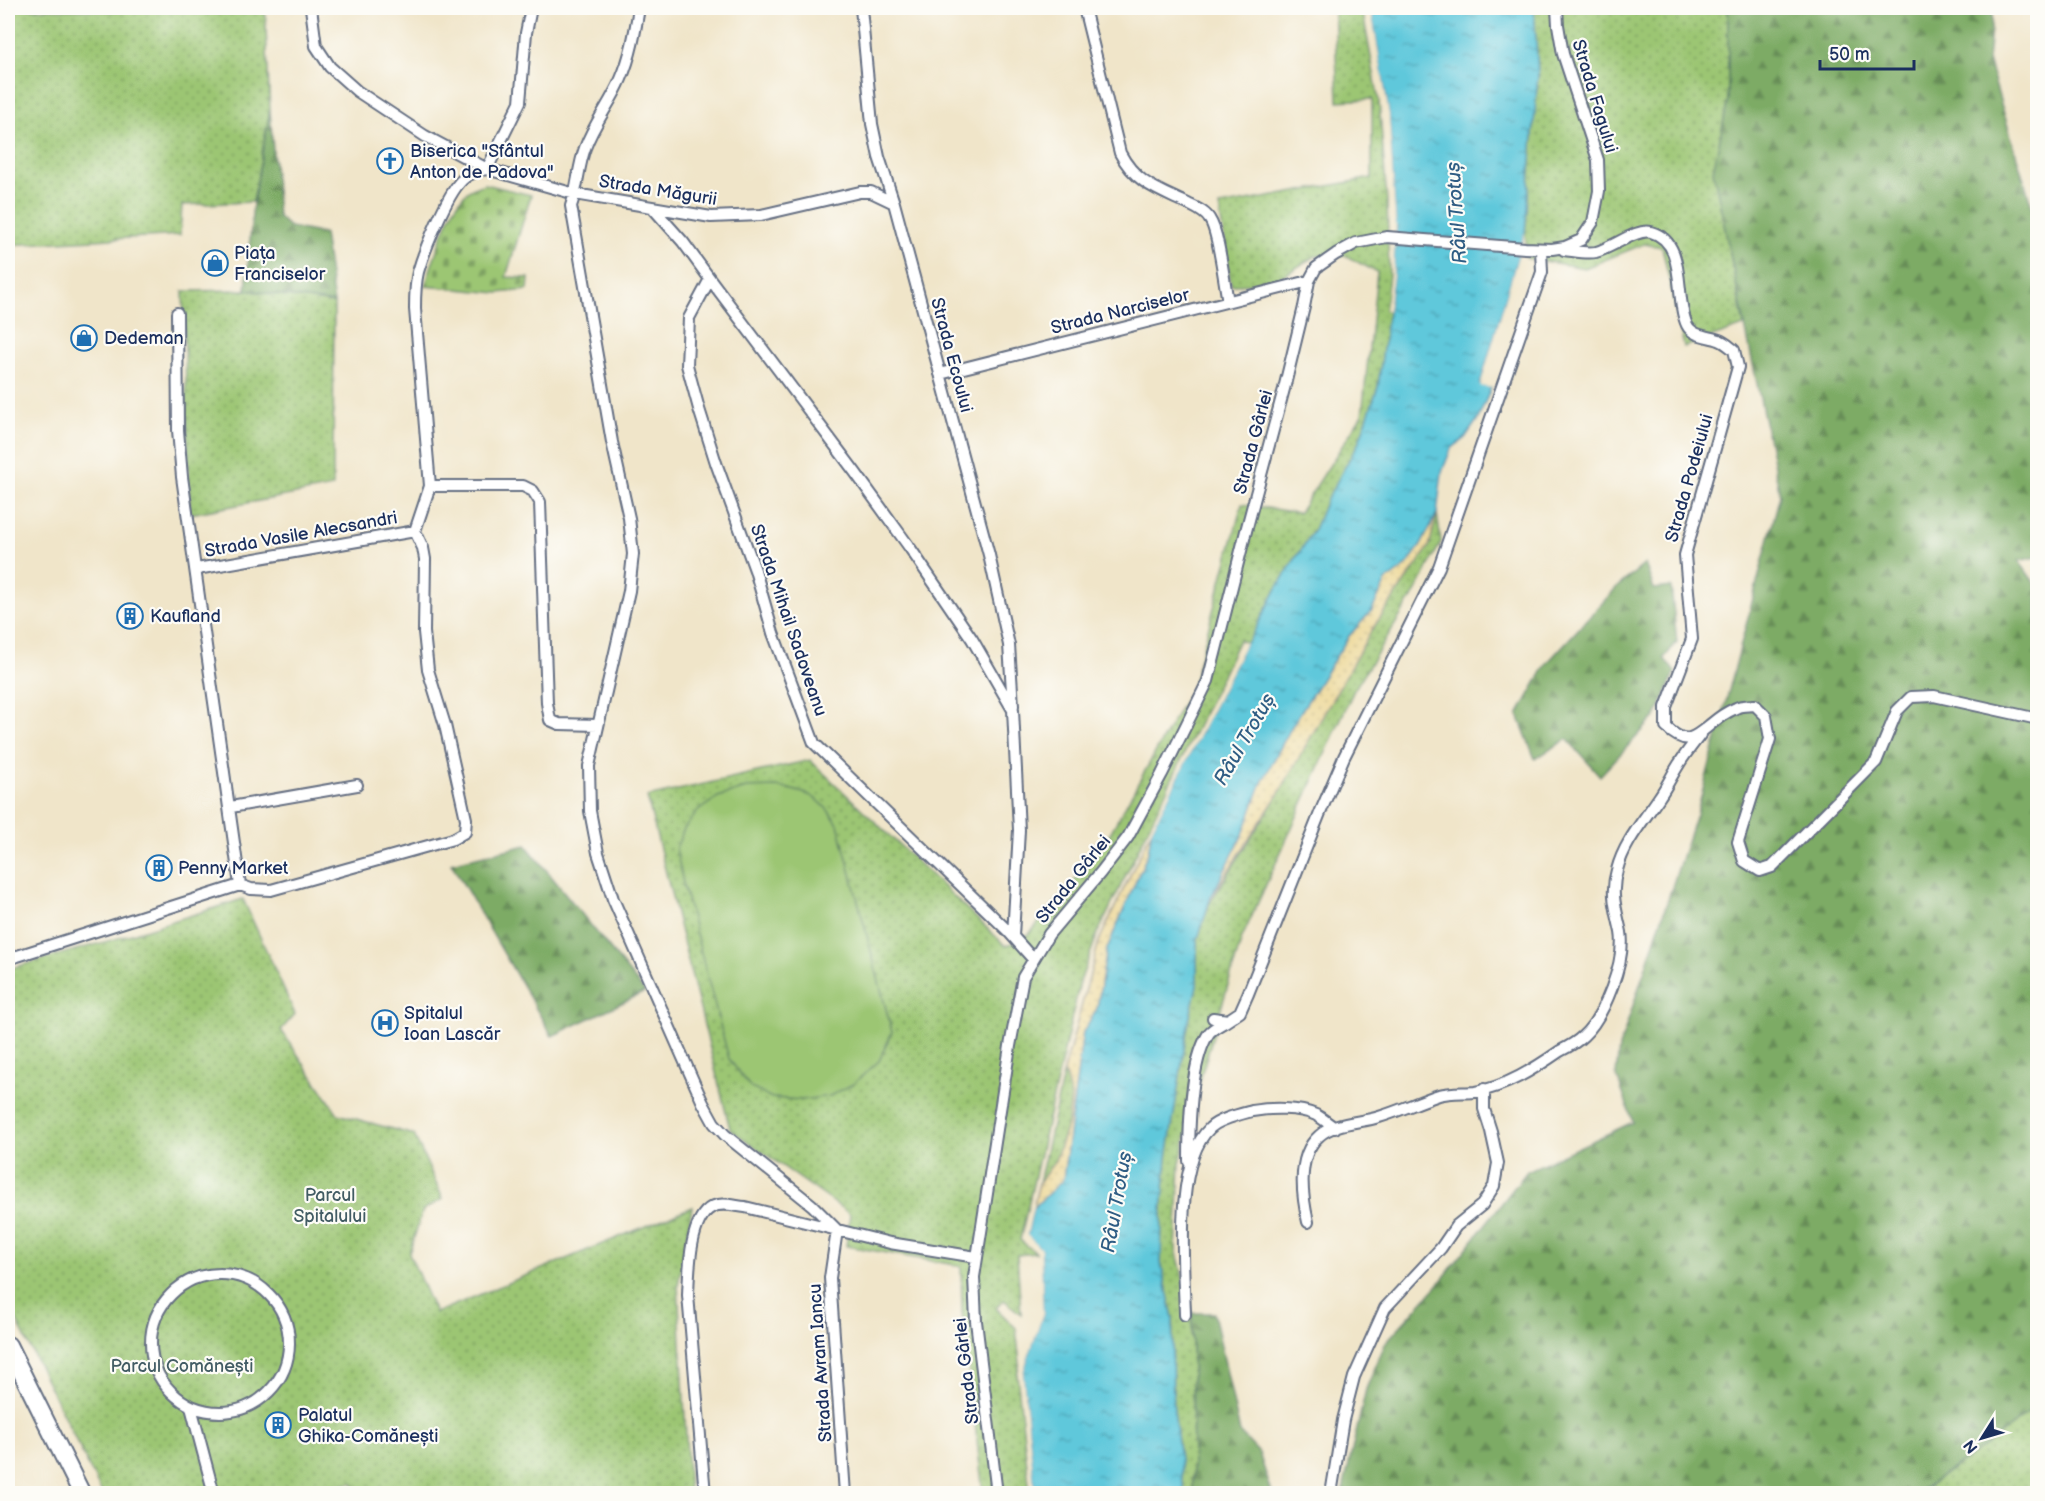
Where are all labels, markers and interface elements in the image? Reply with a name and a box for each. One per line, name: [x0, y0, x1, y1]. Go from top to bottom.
scale bar: [1820, 33, 1914, 71]
street label: Strada Fagului: [1567, 37, 1622, 155]
text: 50 m: [1829, 44, 1870, 65]
place label: Biserica "Sfântul Anton de Padova": [410, 141, 554, 183]
church icon: Biserica "Sfântul Anton de Padova": [375, 146, 405, 176]
water label: Râul Trotuș: [1441, 161, 1473, 265]
street label: Strada Măgurii: [597, 171, 718, 210]
place label: Piața Franciselor: [234, 243, 326, 285]
shop icon: Piața Franciselor: [200, 248, 230, 278]
street label: Strada Narciselor: [1049, 284, 1192, 339]
street label: Strada Ecoului: [926, 295, 977, 415]
shop icon: Dedeman: [69, 323, 99, 353]
place label: Dedeman: [104, 328, 184, 349]
street label: Strada Gârlei: [1229, 388, 1277, 497]
street label: Strada Podeiului: [1661, 412, 1718, 545]
street label: Strada Vasile Alecsandri: [203, 507, 399, 562]
street label: Strada Mihail Sadoveanu: [746, 521, 831, 719]
building icon: Kaufland: [115, 601, 145, 631]
place label: Kaufland: [150, 606, 221, 627]
water label: Râul Trotuș: [1209, 689, 1281, 790]
street label: Strada Gârlei: [1032, 831, 1115, 928]
building icon: Penny Market: [144, 853, 174, 883]
place label: Penny Market: [178, 858, 289, 879]
place label: Spitalul Ioan Lascăr: [404, 1003, 501, 1045]
hospital icon: Spitalul Ioan Lascăr: [370, 1008, 400, 1038]
water label: Râul Trotuș: [1096, 1150, 1138, 1254]
park label: Parcul Spitalului: [293, 1185, 367, 1227]
street label: Strada Avram Iancu: [804, 1283, 837, 1443]
street label: Strada Gârlei: [950, 1317, 983, 1425]
park label: Parcul Comănești: [111, 1356, 253, 1377]
place label: Palatul Ghika-Comănești: [298, 1405, 439, 1447]
north arrow: [1952, 1408, 2012, 1468]
building icon: Palatul Ghika-Comănești: [263, 1410, 293, 1440]
text: N: [1960, 1436, 1982, 1457]

